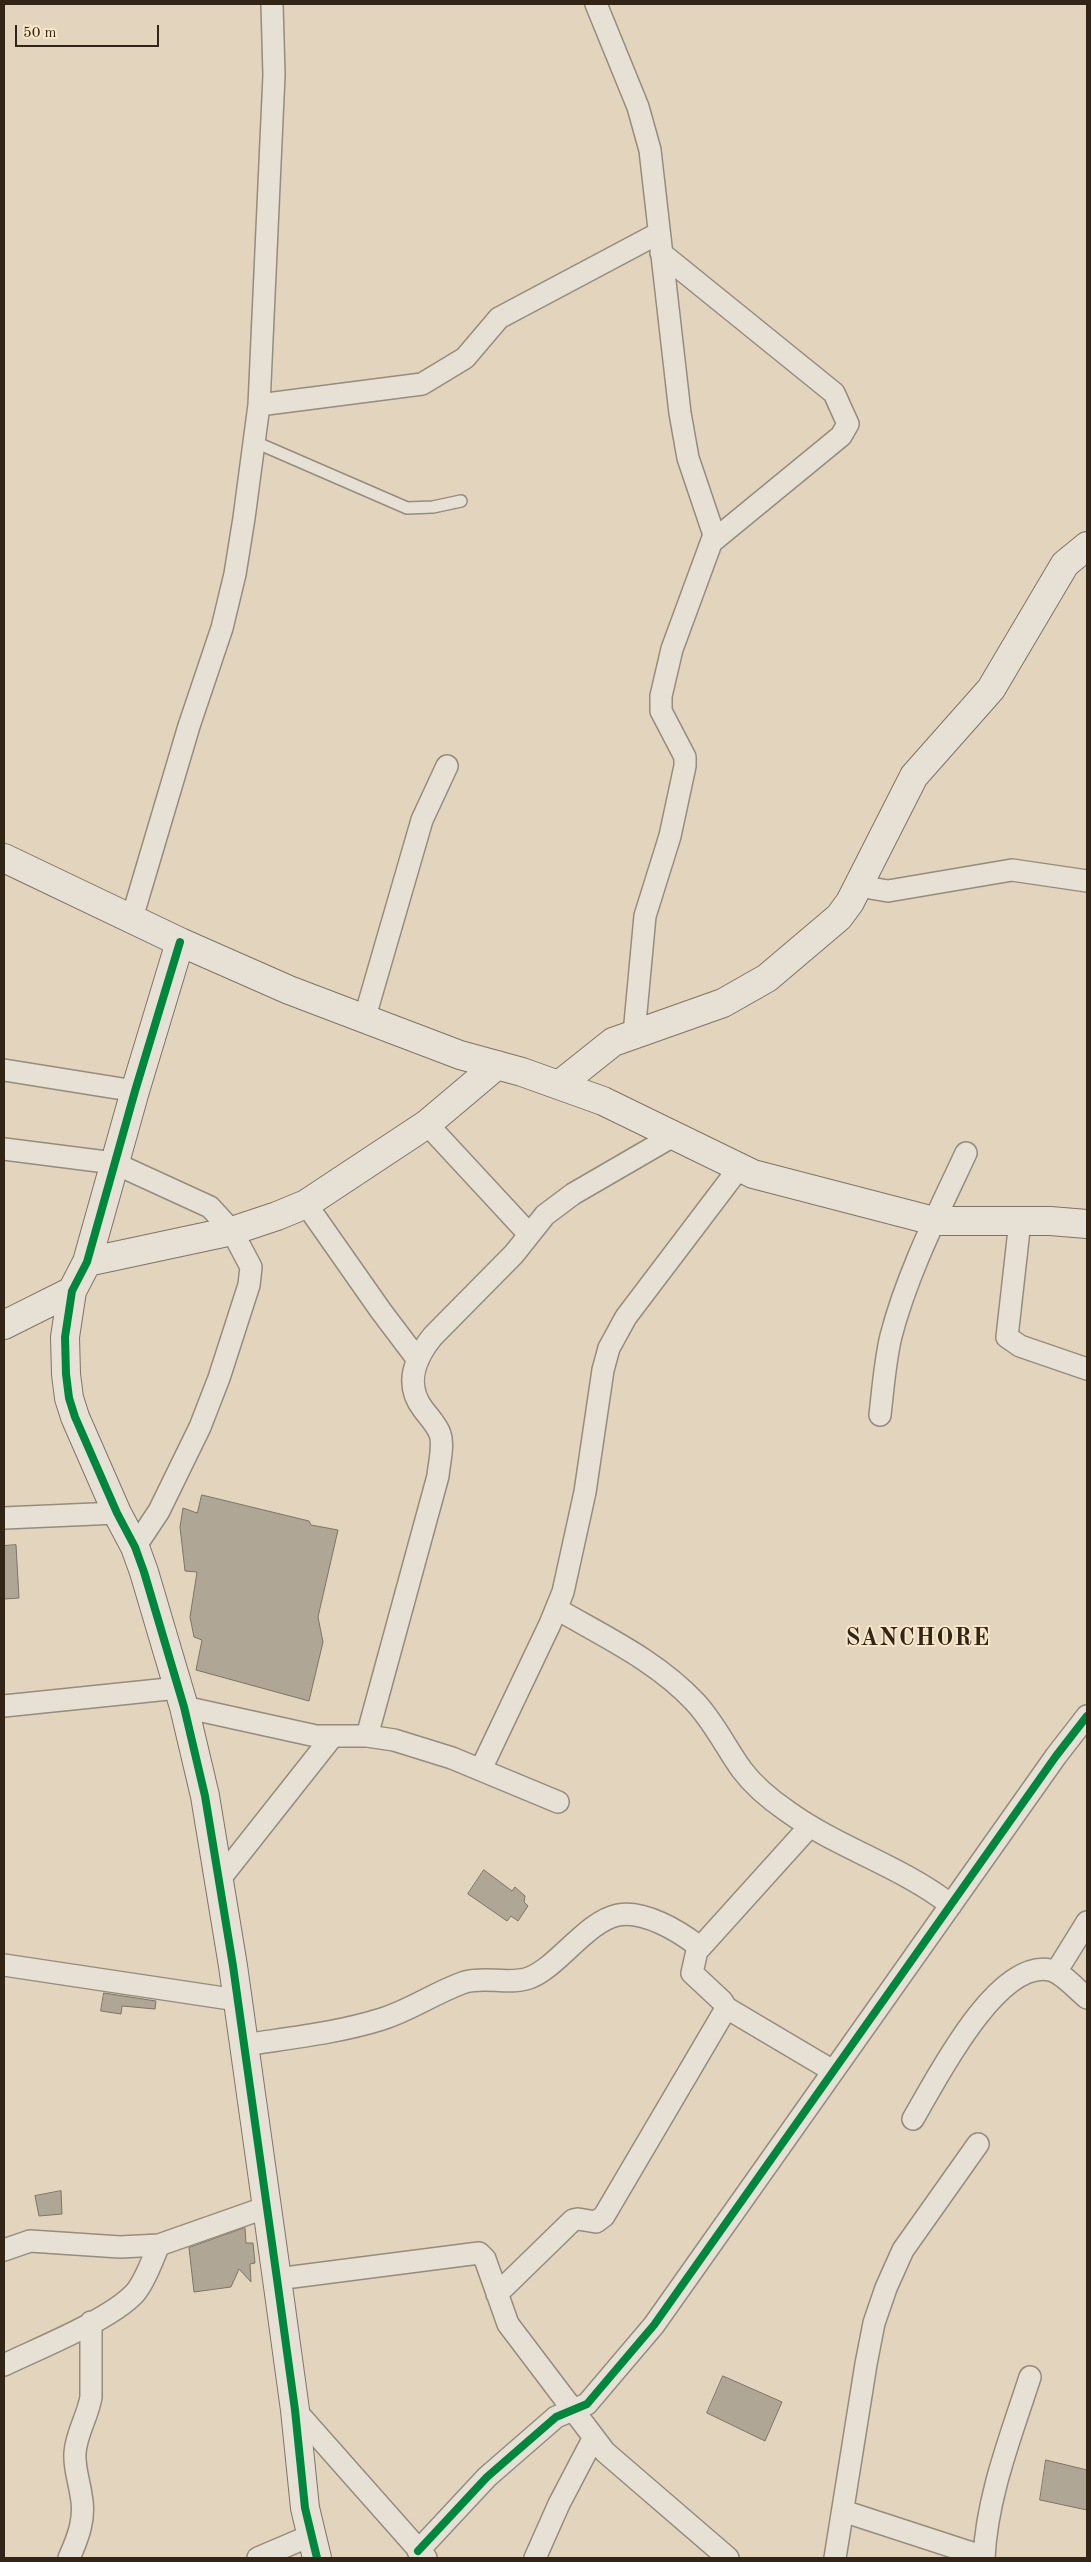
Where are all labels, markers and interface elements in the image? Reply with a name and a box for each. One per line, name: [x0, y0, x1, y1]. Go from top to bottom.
scale bar: [18, 15, 161, 47]
text: 50 m: [23, 26, 57, 41]
district label: SANCHORE: [845, 1625, 991, 1653]

